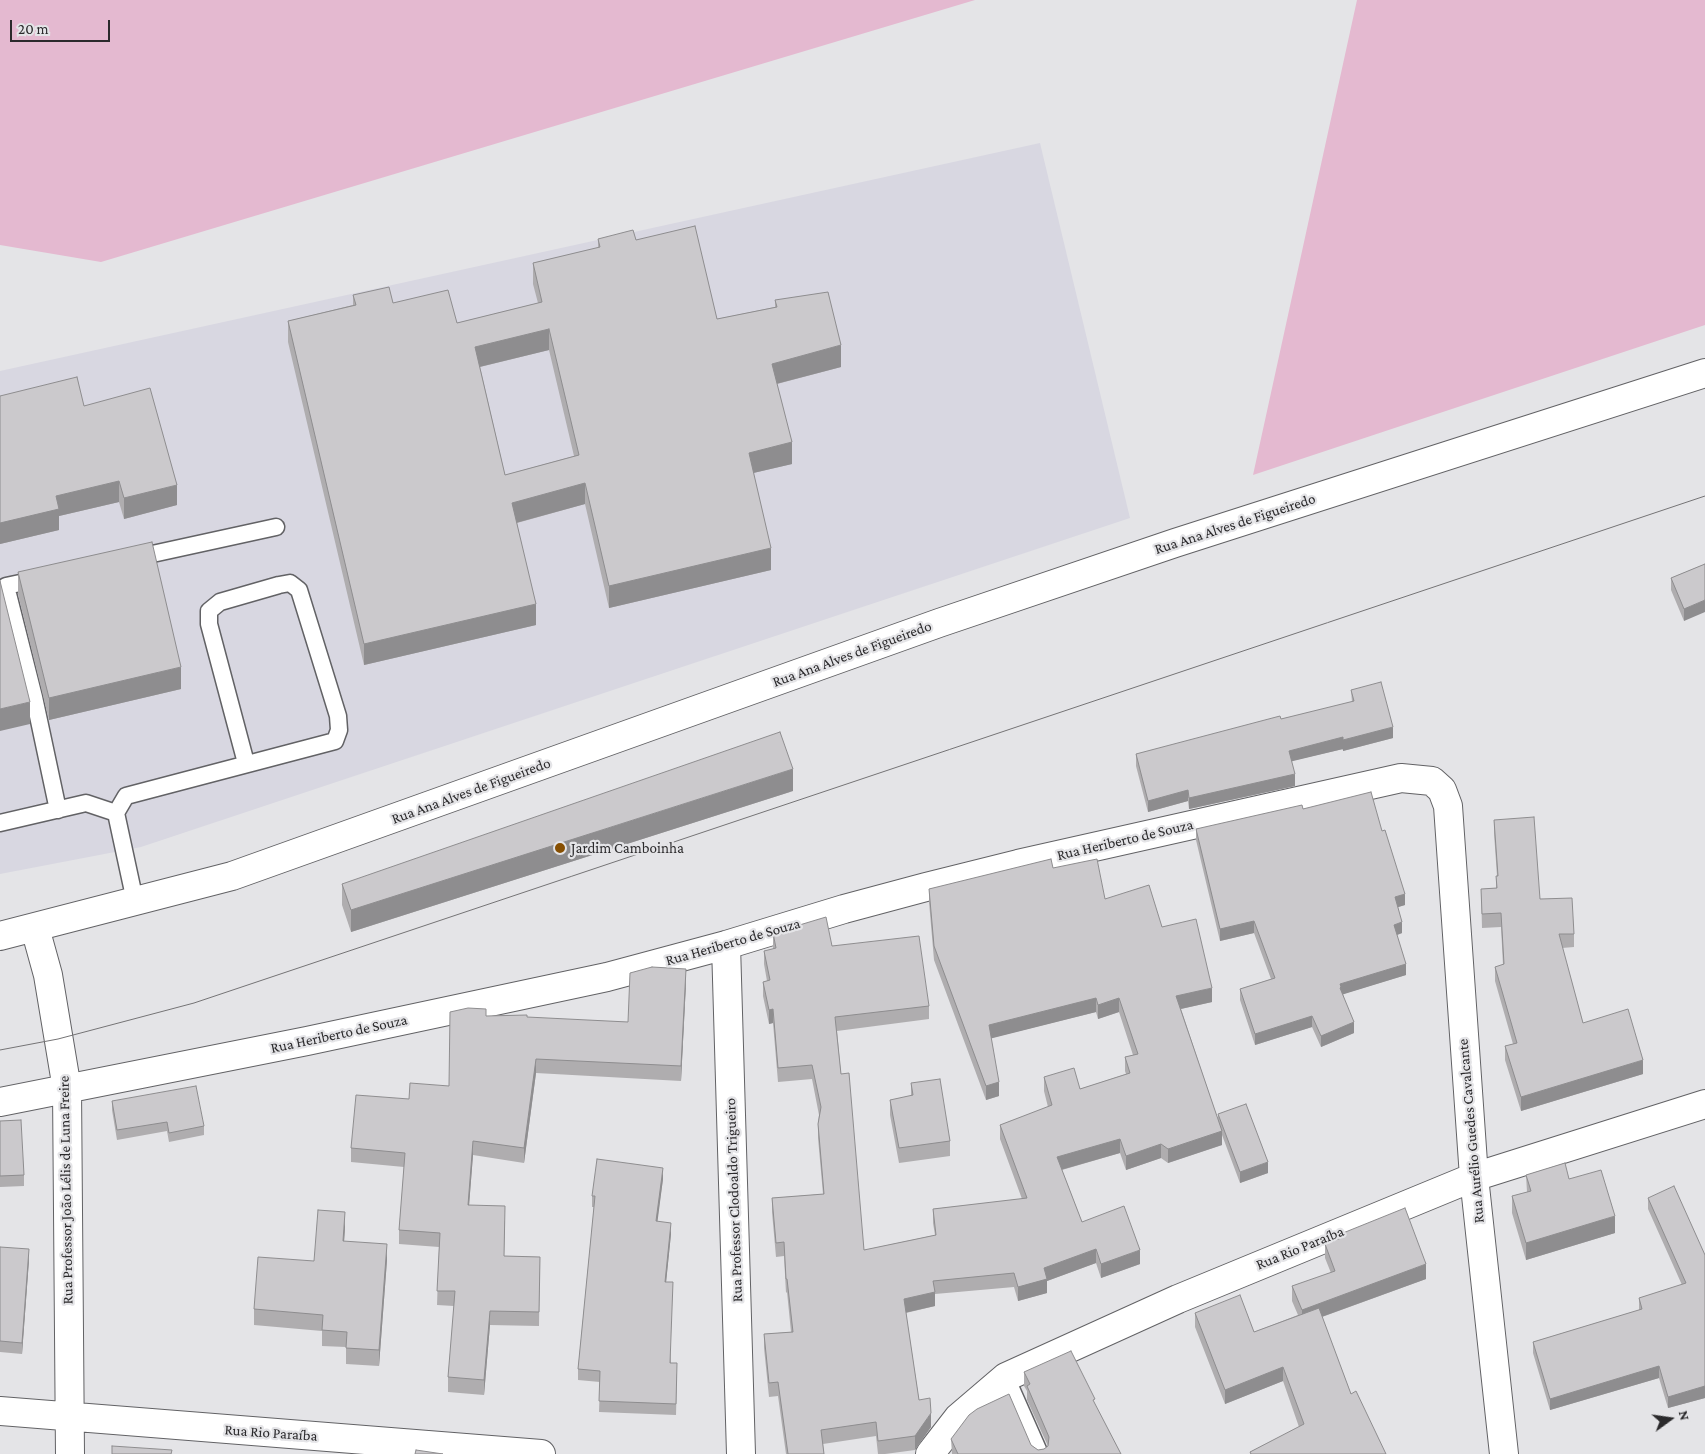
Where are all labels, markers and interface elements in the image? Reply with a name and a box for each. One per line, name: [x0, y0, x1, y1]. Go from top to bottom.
scale bar: [12, 10, 112, 42]
text: 20 m: [18, 21, 49, 37]
street label: Rua Ana Alves de Figueiredo: [1152, 489, 1318, 559]
street label: Rua Ana Alves de Figueiredo: [770, 617, 934, 691]
street label: Rua Ana Alves de Figueiredo: [389, 754, 553, 828]
street label: Rua Heriberto de Souza: [1055, 816, 1195, 864]
place label: Jardim Camboinha: [571, 839, 684, 857]
marker: Jardim Camboinha: [553, 841, 567, 855]
street label: Rua Heriberto de Souza: [664, 914, 802, 970]
street label: Rua Heriberto de Souza: [269, 1011, 409, 1057]
street label: Rua Aurélio Guedes Cavalcante: [1454, 1038, 1488, 1224]
street label: Rua Professor João Lélis de Luna Freire: [55, 1075, 77, 1305]
street label: Rua Professor Clodoaldo Trigueiro: [721, 1098, 747, 1302]
street label: Rua Rio Paraíba: [1253, 1222, 1347, 1274]
north arrow: [1645, 1394, 1695, 1444]
text: N: [1676, 1409, 1693, 1422]
street label: Rua Rio Paraíba: [224, 1421, 318, 1445]

